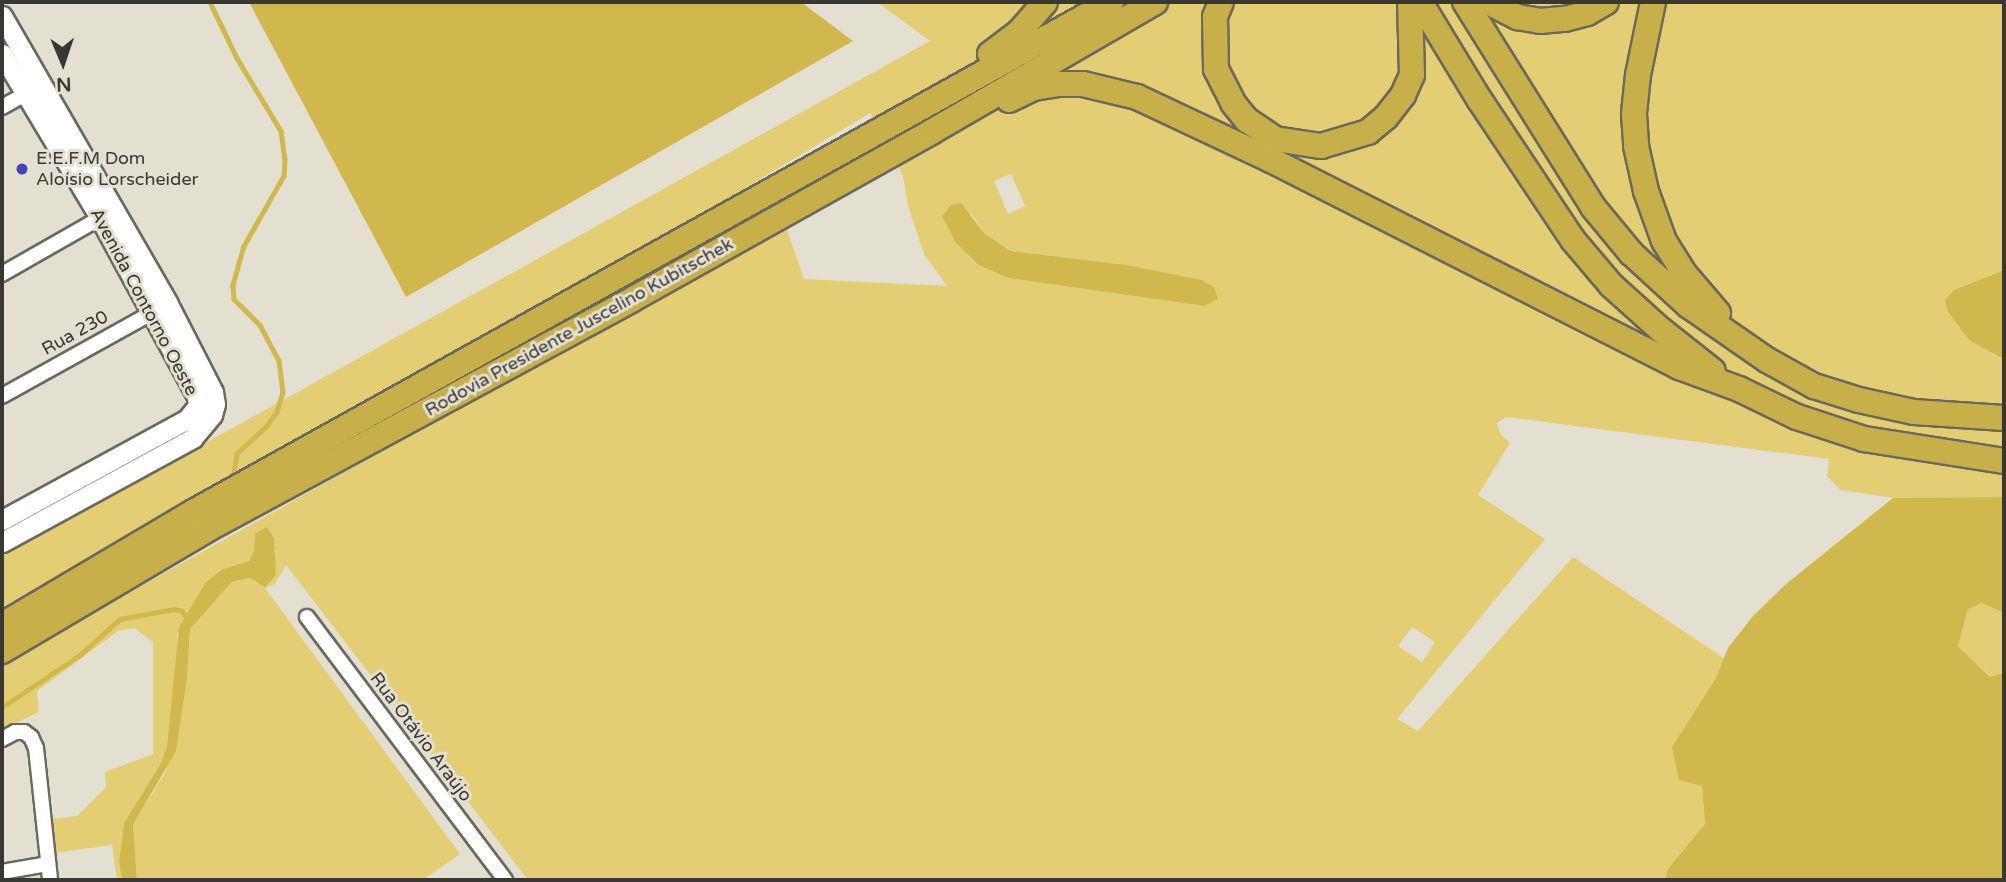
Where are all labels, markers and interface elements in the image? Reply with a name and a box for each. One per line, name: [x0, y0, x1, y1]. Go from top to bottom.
north arrow: [28, 28, 98, 98]
text: N: [56, 73, 72, 95]
place label: E.E.F.M Dom Aloísio Lorscheider: [36, 148, 198, 190]
marker: E.E.F.M Dom Aloísio Lorscheider: [14, 161, 30, 177]
street label: Avenida Contorno Oeste: [85, 205, 203, 399]
street label: Rodovia Presidente Juscelino Kubitschek: [421, 233, 737, 421]
street label: Rua 230: [38, 306, 112, 360]
street label: Rua Otávio Araújo: [365, 668, 477, 806]

